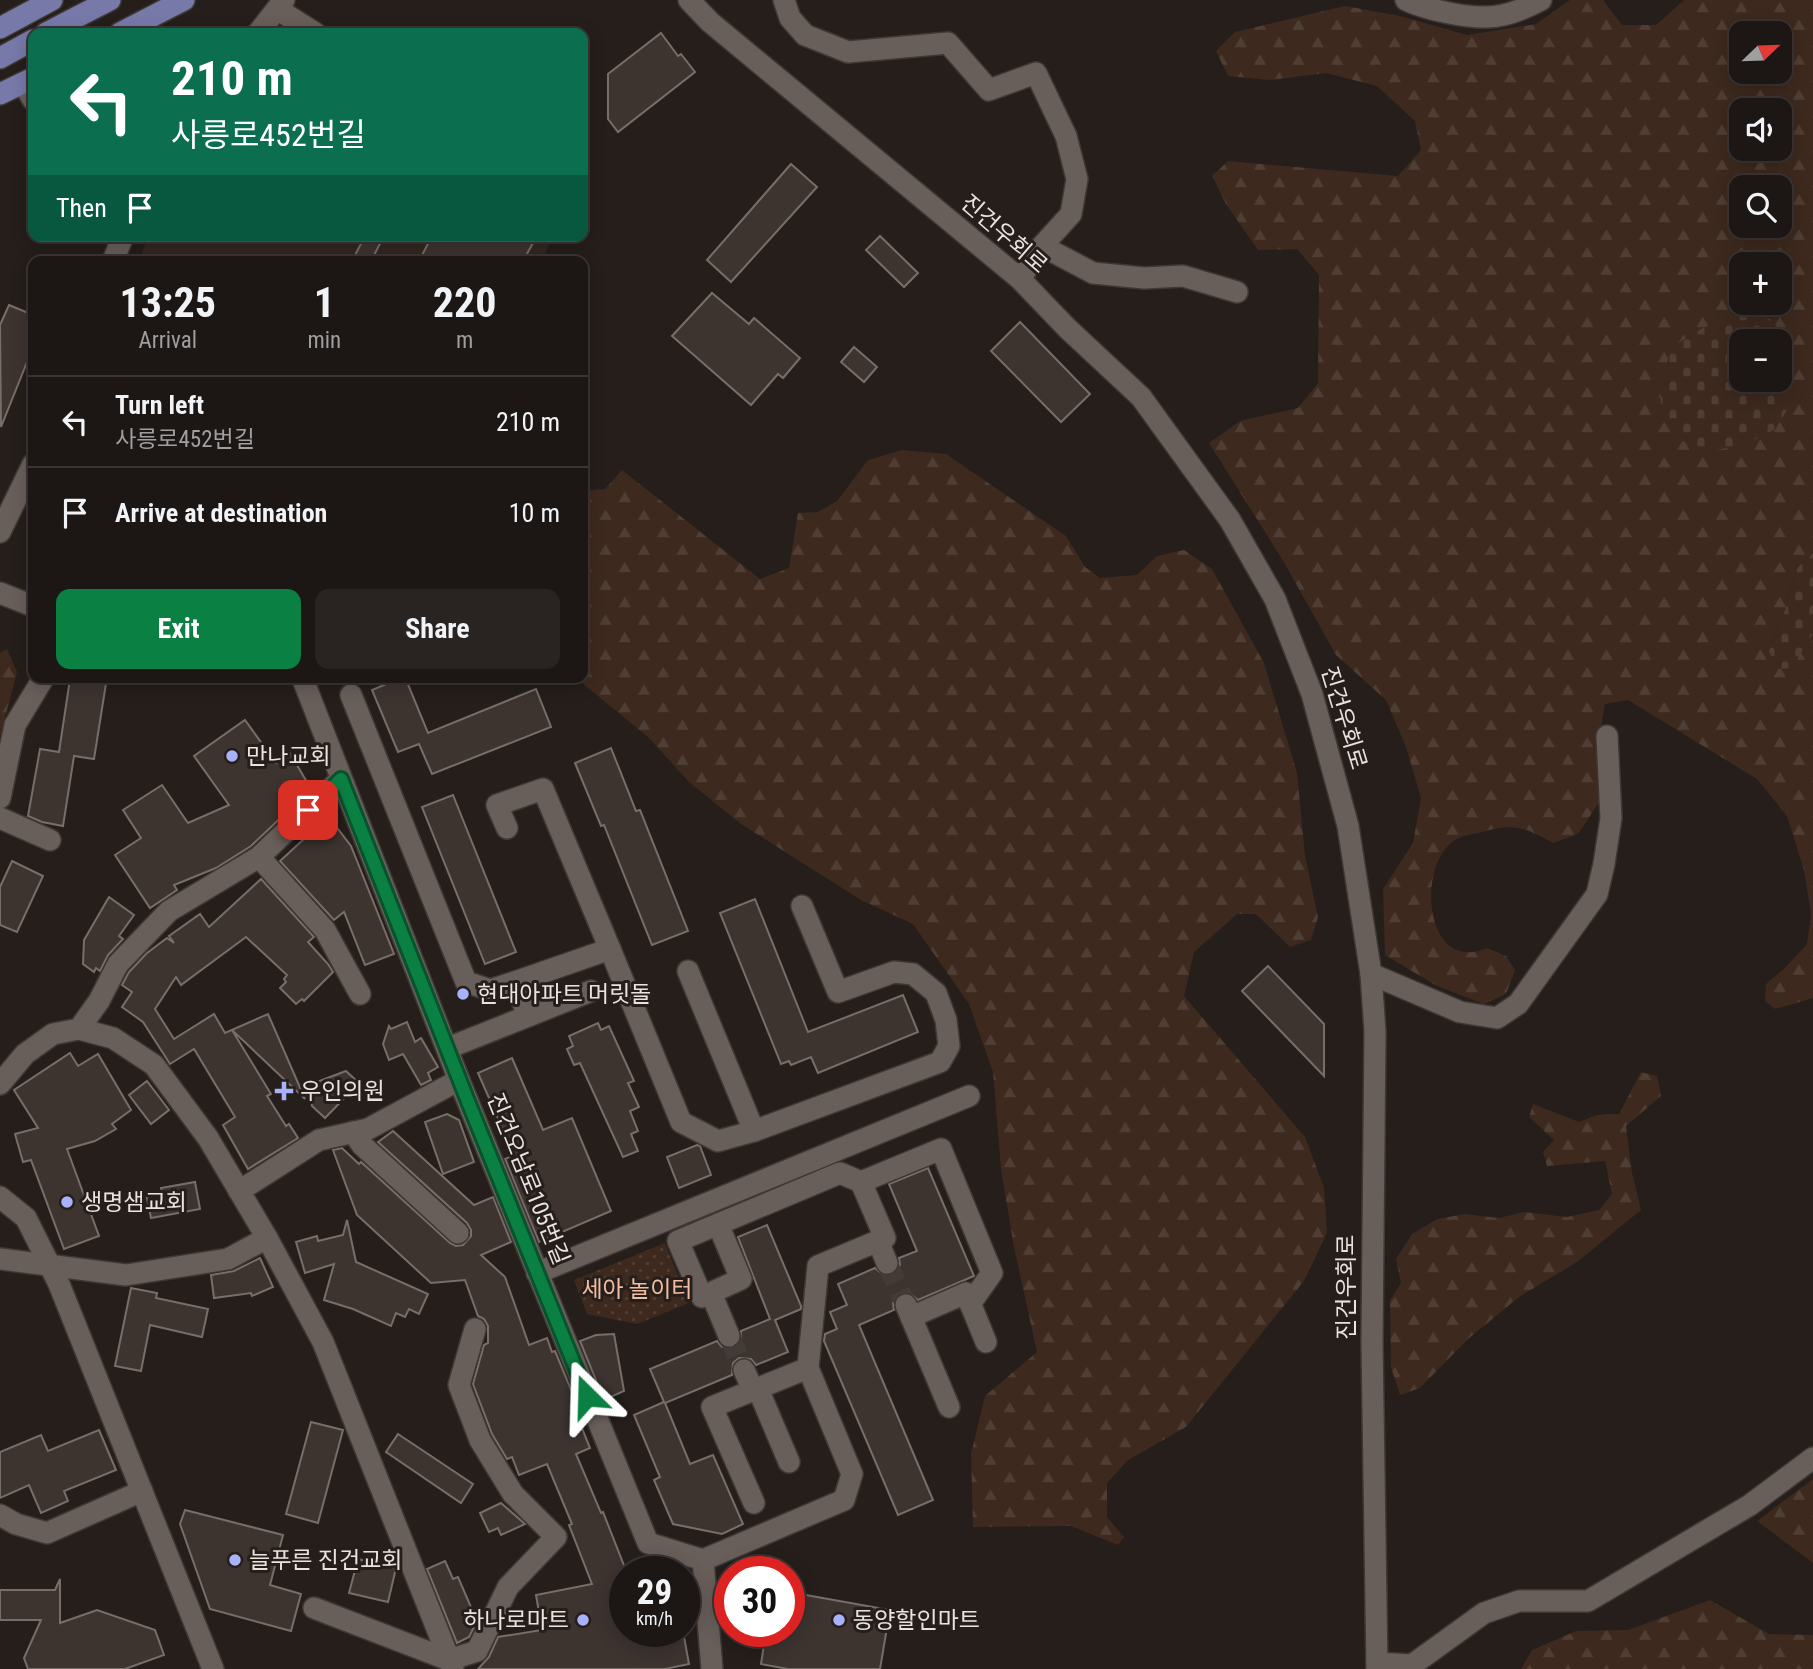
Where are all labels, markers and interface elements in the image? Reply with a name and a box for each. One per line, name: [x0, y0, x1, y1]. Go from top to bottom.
north arrow: [1729, 21, 1792, 84]
map controls: [1729, 21, 1792, 392]
text: 210 m: [171, 50, 293, 107]
icon: left: [56, 56, 147, 147]
button: sound: [1729, 98, 1792, 161]
text: 사릉로452번길: [171, 116, 366, 154]
button: search: [1729, 175, 1792, 238]
icon: arrive: [121, 189, 159, 227]
street label: 진건우회로: [955, 189, 1053, 279]
text: Then: [56, 193, 107, 223]
button: +: [1729, 252, 1792, 315]
text: 13:25: [120, 278, 216, 327]
text: 1: [314, 278, 335, 327]
text: 220: [433, 278, 496, 327]
text: Arrival: [138, 327, 197, 354]
text: min: [307, 327, 341, 354]
text: m: [456, 327, 473, 354]
button: −: [1729, 329, 1792, 392]
text: Turn left: [115, 390, 204, 420]
icon: left: [56, 403, 94, 441]
text: 210 m: [496, 407, 560, 437]
text: 사릉로452번길: [115, 426, 255, 453]
icon: arrive: [56, 494, 94, 532]
text: Arrive at destination: [115, 498, 327, 528]
text: 10 m: [509, 498, 560, 528]
button: Exit: [56, 589, 301, 669]
button: Share: [315, 589, 560, 669]
street label: 진건우회로: [1316, 663, 1372, 773]
place label: 만나교회: [246, 743, 331, 770]
marker: 만나교회: [224, 748, 240, 764]
pin: [278, 780, 338, 840]
icon: arrive: [289, 791, 327, 829]
place label: 현대아파트 머릿돌: [477, 981, 652, 1008]
marker: 현대아파트 머릿돌: [455, 986, 471, 1002]
place label: 우인의원: [300, 1078, 385, 1105]
marker: 우인의원: [274, 1081, 294, 1101]
street label: 진건오남로105번길: [481, 1089, 575, 1269]
place label: 생명샘교회: [81, 1189, 187, 1216]
marker: 생명샘교회: [59, 1194, 75, 1210]
street label: 진건우회로: [1333, 1234, 1360, 1340]
park label: 세아 놀이터: [581, 1276, 693, 1303]
position arrow: [550, 1359, 624, 1433]
place label: 늘푸른 진건교회: [249, 1547, 402, 1574]
marker: 늘푸른 진건교회: [227, 1552, 243, 1568]
speed limit sign: 30: [714, 1556, 805, 1647]
text: 29: [637, 1572, 672, 1613]
place label: 하나로마트: [463, 1607, 569, 1634]
place label: 동양할인마트: [853, 1607, 980, 1634]
text: km/h: [636, 1608, 673, 1629]
marker: 하나로마트: [575, 1612, 591, 1628]
marker: 동양할인마트: [831, 1612, 847, 1628]

